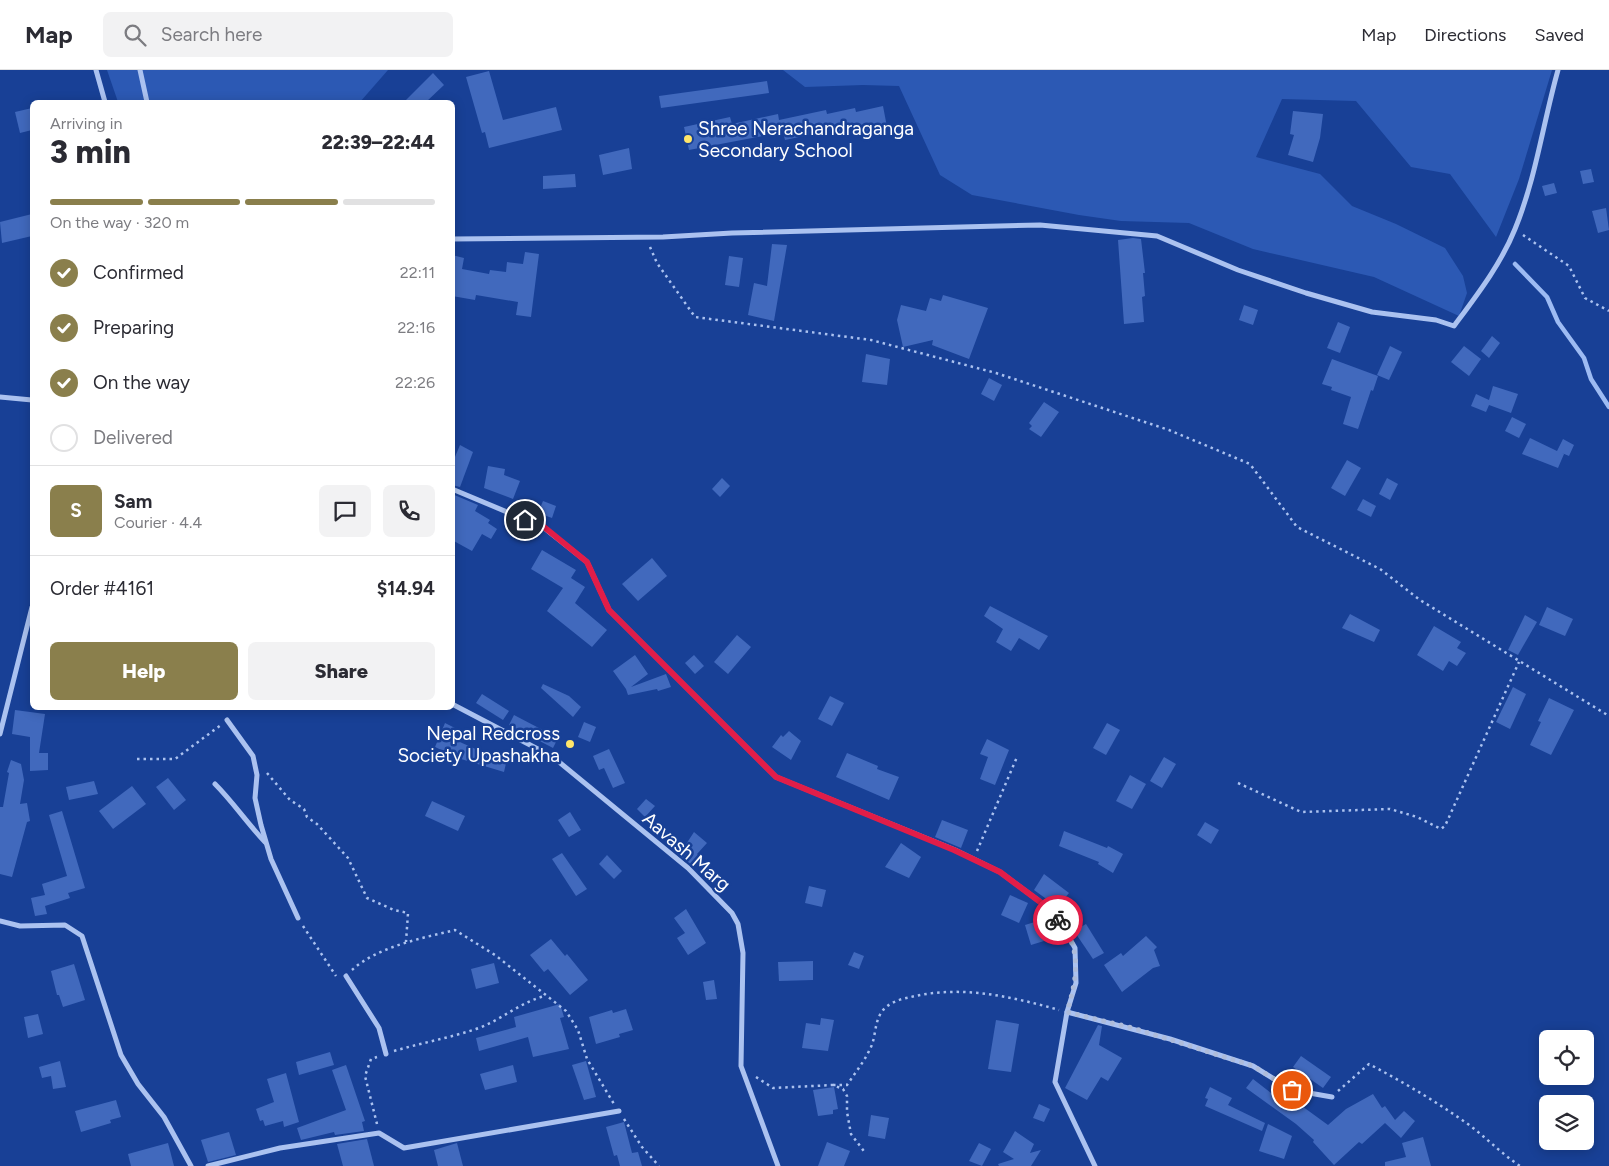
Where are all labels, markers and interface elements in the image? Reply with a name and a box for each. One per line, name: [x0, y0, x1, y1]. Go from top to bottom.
search box: [103, 12, 453, 57]
text: Map: [25, 20, 73, 49]
icon: search: [121, 21, 149, 49]
text: Search here: [161, 23, 262, 46]
text: Map: [1361, 24, 1396, 46]
text: Directions: [1424, 24, 1506, 46]
text: Saved: [1534, 24, 1584, 46]
text: Arriving in: [50, 114, 122, 133]
place label: Shree Nerachandraganga Secondary School: [698, 117, 914, 162]
text: 22:39–22:44: [321, 131, 435, 154]
text: 3 min: [50, 133, 131, 171]
marker: Shree Nerachandraganga Secondary School: [682, 133, 694, 145]
text: On the way · 320 m: [50, 213, 189, 232]
icon: check: [50, 259, 78, 287]
text: Confirmed: [93, 261, 184, 284]
text: 22:11: [400, 263, 435, 282]
icon: check: [50, 314, 78, 342]
text: Preparing: [93, 316, 174, 339]
text: 22:16: [397, 318, 435, 337]
icon: check: [50, 369, 78, 397]
text: On the way: [93, 371, 190, 394]
text: 22:26: [395, 373, 435, 392]
text: Delivered: [93, 426, 173, 449]
button: chat: [319, 485, 371, 537]
button: phone: [383, 485, 435, 537]
text: Sam: [114, 490, 152, 513]
text: S: [70, 499, 82, 522]
pin: [504, 499, 546, 541]
icon: home: [511, 506, 539, 534]
text: Courier · 4.4: [114, 513, 202, 532]
text: Order #4161: [50, 577, 154, 600]
text: $14.94: [377, 577, 435, 600]
button: Help: [50, 642, 238, 700]
button: Share: [248, 642, 435, 700]
place label: Nepal Redcross Society Upashakha: [397, 722, 560, 767]
marker: Nepal Redcross Society Upashakha: [564, 738, 576, 750]
street label: Aavash Marg: [638, 807, 735, 896]
courier: [1033, 895, 1083, 945]
icon: bike: [1044, 906, 1072, 934]
map controls: [1539, 1030, 1594, 1150]
button: locate: [1539, 1030, 1594, 1085]
pin: [1271, 1069, 1313, 1111]
icon: bag: [1278, 1076, 1306, 1104]
button: layers: [1539, 1095, 1594, 1150]

